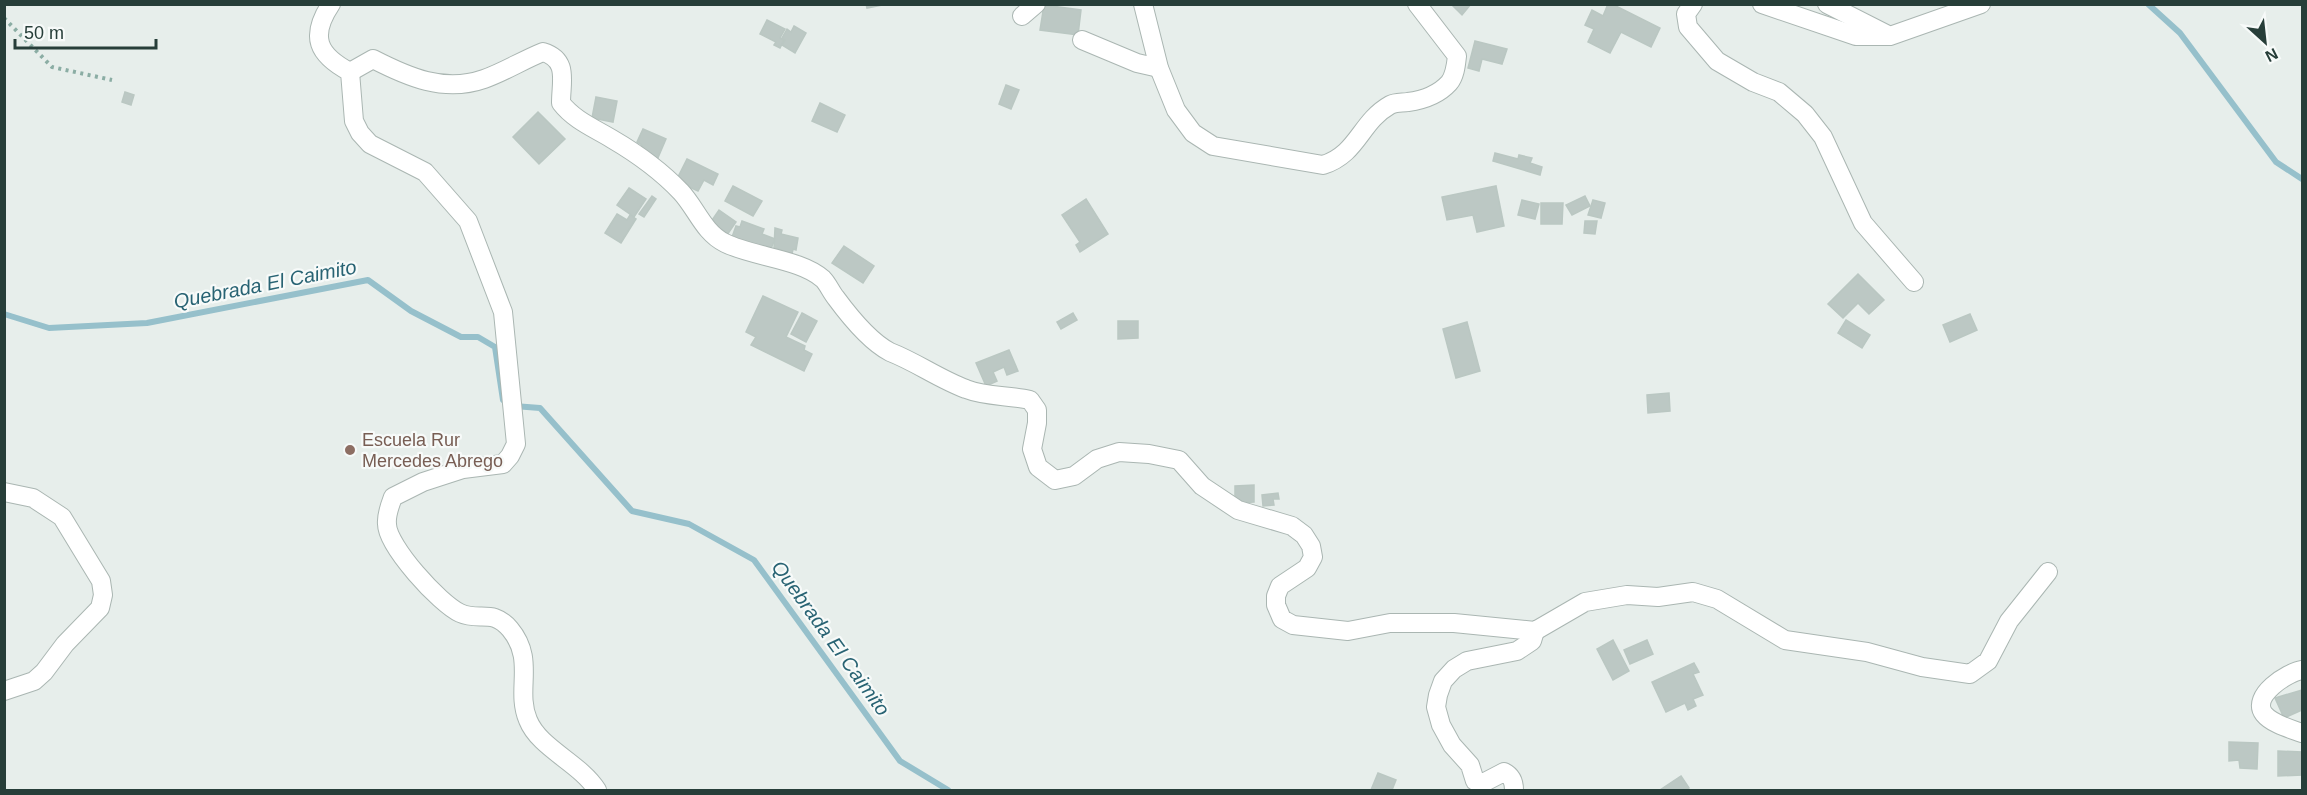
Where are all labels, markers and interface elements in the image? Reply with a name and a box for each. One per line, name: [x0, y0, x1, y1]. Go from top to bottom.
scale bar: [15, 12, 156, 50]
north arrow: [2235, 12, 2295, 72]
text: 50 m: [24, 23, 64, 43]
text: N: [2263, 45, 2281, 65]
water label: Quebrada El Caimito: [172, 255, 358, 313]
place label: Escuela Rur Mercedes Abrego: [362, 430, 503, 471]
marker: Escuela Rur Mercedes Abrego: [343, 443, 357, 457]
water label: Quebrada El Caimito: [768, 556, 894, 720]

